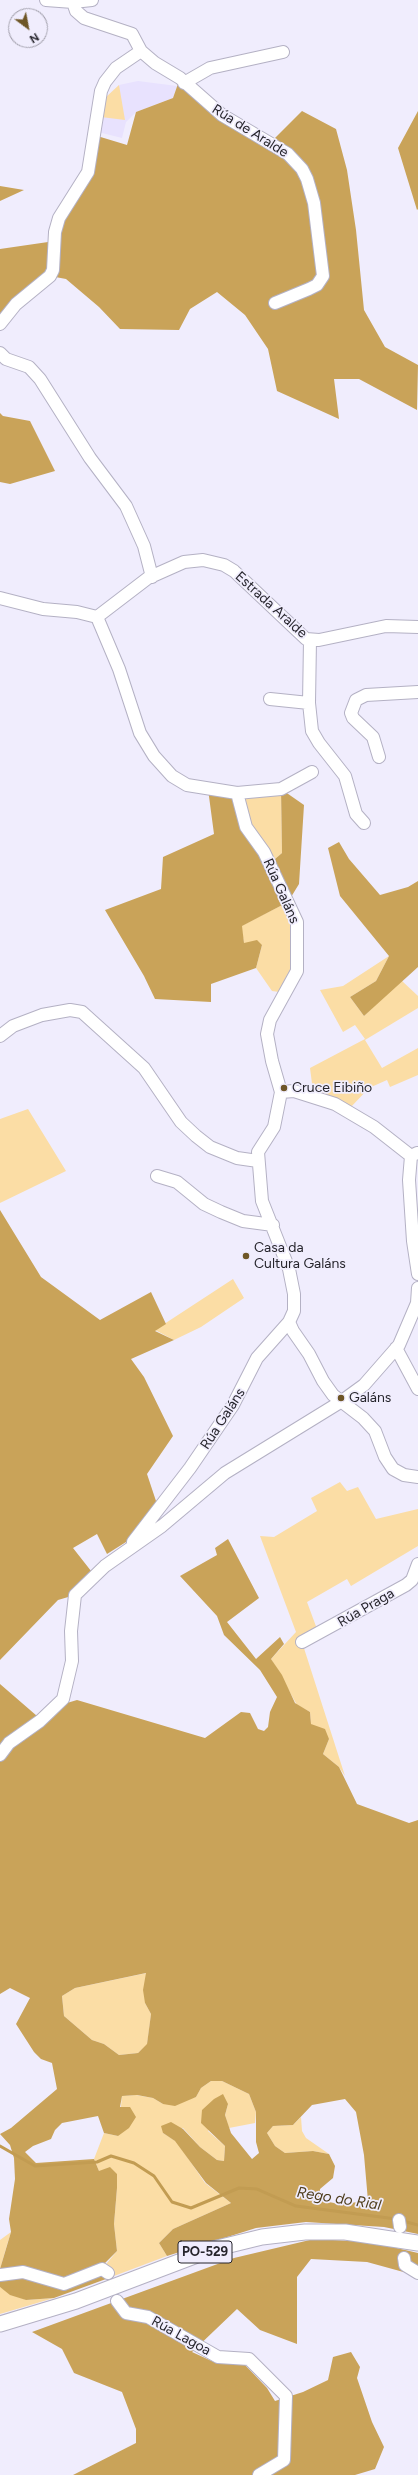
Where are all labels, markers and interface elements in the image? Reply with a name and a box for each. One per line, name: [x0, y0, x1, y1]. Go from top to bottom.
north arrow: [8, 8, 48, 48]
text: N: [27, 30, 41, 46]
street label: Rúa de Aralde: [209, 101, 291, 161]
street label: Estrada Aralde: [232, 568, 310, 642]
street label: Rúa Galáns: [259, 856, 303, 926]
place label: Cruce Eibiño: [292, 1080, 372, 1096]
marker: Cruce Eibiño: [279, 1083, 289, 1093]
place label: Casa da Cultura Galáns: [254, 1240, 346, 1272]
marker: Casa da Cultura Galáns: [241, 1251, 251, 1261]
street label: Rúa Galáns: [197, 1385, 249, 1453]
place label: Galáns: [349, 1390, 391, 1406]
marker: Galáns: [336, 1393, 346, 1403]
street label: Rúa Praga: [335, 1585, 397, 1631]
water label: Rego do Rial: [296, 2183, 382, 2215]
road number: PO-529: [178, 2241, 232, 2263]
street label: Rúa Lagoa: [148, 2313, 214, 2359]

